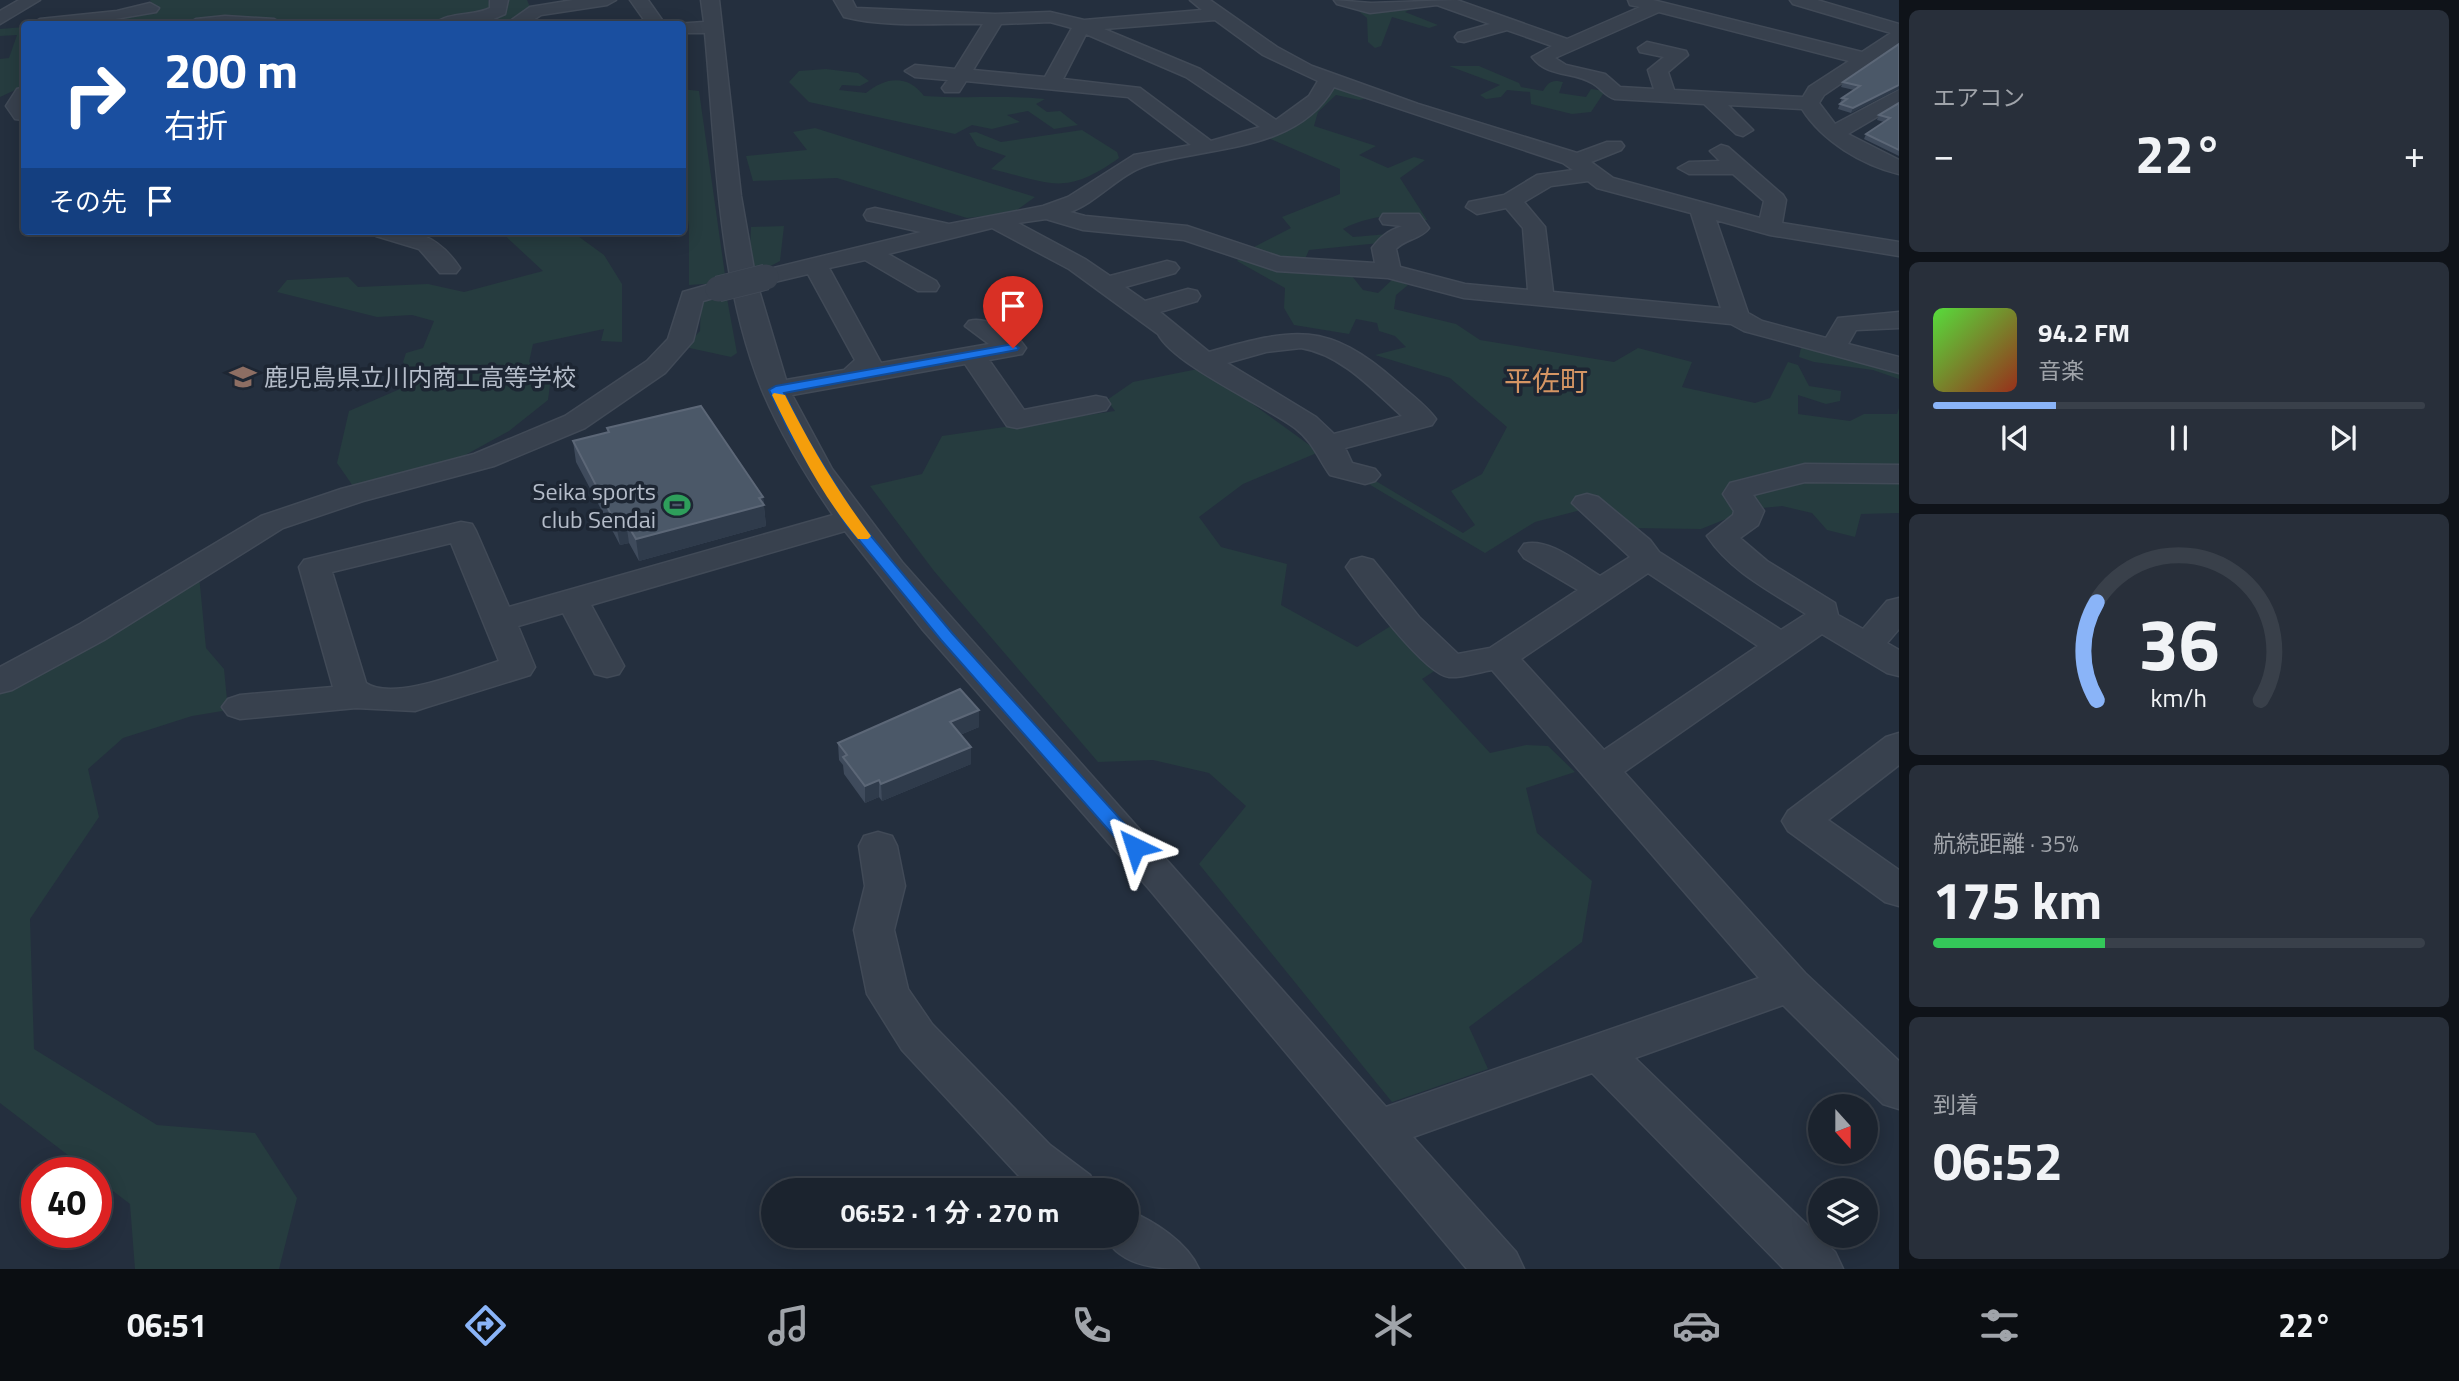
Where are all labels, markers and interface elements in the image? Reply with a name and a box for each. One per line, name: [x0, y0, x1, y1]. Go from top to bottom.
text: 200 m: [164, 32, 298, 107]
icon: right: [49, 49, 140, 140]
text: エアコン: [1933, 80, 2025, 115]
text: 右折: [164, 101, 228, 149]
text: 22°: [2135, 114, 2223, 193]
text: −: [1933, 125, 1954, 183]
text: +: [2404, 125, 2425, 183]
text: その先: [49, 182, 127, 221]
icon: arrive: [141, 182, 179, 220]
pin: [983, 276, 1043, 348]
icon: arrive: [994, 287, 1032, 325]
text: 94.2 FM: [2038, 313, 2130, 352]
text: 音楽: [2038, 353, 2084, 388]
place label: 鹿児島県立川内商工高等学校: [264, 359, 576, 395]
district label: 平佐町: [1504, 359, 1588, 402]
school or university icon: 鹿児島県立川内商工高等学校: [228, 362, 258, 392]
icon: previous: [1996, 419, 2034, 457]
icon: pause: [2160, 419, 2198, 457]
icon: next: [2324, 419, 2362, 457]
place label: Seika sports club Sendai: [533, 473, 656, 537]
sports icon: Seika sports club Sendai: [662, 490, 692, 520]
text: 36: [2138, 589, 2220, 699]
text: km/h: [2151, 679, 2207, 717]
position arrow: [1098, 810, 1172, 884]
text: 航続距離 · 35%: [1933, 826, 2079, 861]
text: 175 km: [1933, 860, 2102, 939]
text: 到着: [1933, 1087, 1979, 1122]
north arrow: [1808, 1094, 1878, 1164]
map controls: [1808, 1094, 1878, 1248]
text: 06:52: [1933, 1121, 2063, 1200]
speed limit sign: 40: [21, 1157, 112, 1248]
button: layers: [1808, 1178, 1878, 1248]
text: 06:52 · 1 分 · 270 m: [841, 1193, 1059, 1232]
text: 06:51: [127, 1301, 207, 1349]
icon: directions: [461, 1301, 510, 1350]
icon: music: [764, 1301, 813, 1350]
icon: phone: [1067, 1301, 1116, 1350]
icon: climate: [1369, 1301, 1418, 1350]
icon: car: [1672, 1301, 1721, 1350]
icon: filters: [1975, 1301, 2024, 1350]
text: 22°: [2278, 1301, 2332, 1349]

